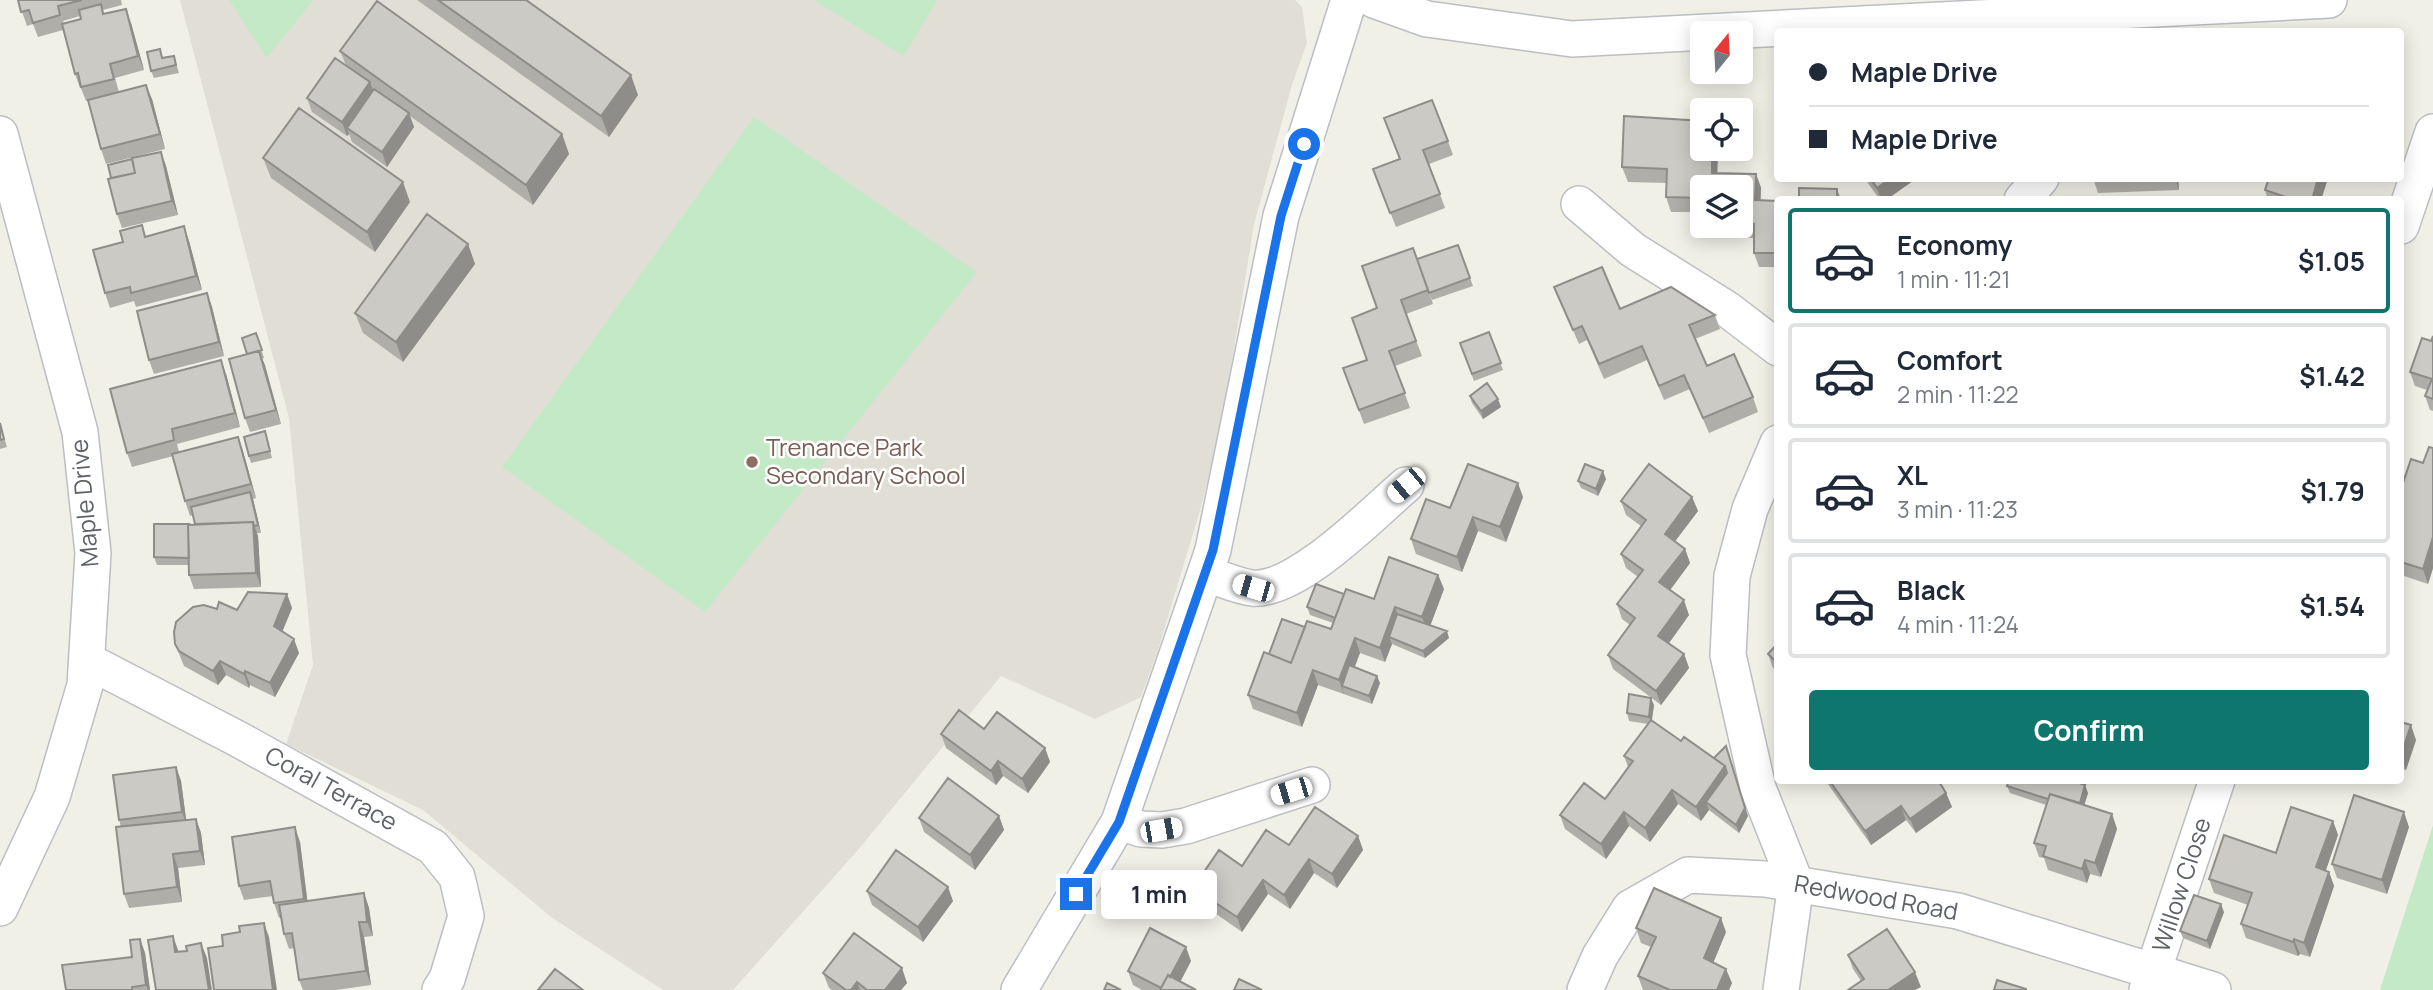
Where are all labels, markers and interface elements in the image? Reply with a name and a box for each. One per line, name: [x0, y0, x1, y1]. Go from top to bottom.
north arrow: [1690, 21, 1754, 84]
map controls: [1690, 21, 1753, 238]
text: Maple Drive: [1851, 54, 1998, 90]
button: locate: [1690, 98, 1753, 161]
text: Maple Drive: [1851, 121, 1998, 157]
route start: [1288, 128, 1320, 160]
button: layers: [1690, 175, 1753, 238]
text: Economy: [1897, 227, 2012, 263]
icon: car: [1813, 229, 1876, 292]
text: $1.05: [2298, 243, 2365, 279]
text: 1 min · 11:21: [1897, 263, 2010, 295]
text: Comfort: [1897, 342, 2003, 378]
icon: car: [1813, 344, 1876, 407]
text: $1.42: [2299, 358, 2365, 394]
text: 2 min · 11:22: [1897, 378, 2019, 410]
place label: Trenance Park Secondary School: [766, 430, 966, 491]
street label: Maple Drive: [61, 438, 106, 568]
marker: Trenance Park Secondary School: [744, 454, 760, 470]
text: XL: [1897, 457, 1928, 493]
icon: car: [1813, 459, 1876, 522]
car: [1384, 463, 1429, 507]
text: $1.79: [2300, 473, 2365, 509]
text: 3 min · 11:23: [1897, 493, 2018, 525]
car: [1230, 572, 1277, 604]
text: Black: [1897, 572, 1965, 608]
icon: car: [1813, 574, 1876, 637]
text: $1.54: [2299, 588, 2365, 624]
text: 4 min · 11:24: [1897, 608, 2019, 640]
button: Confirm: [1809, 690, 2369, 770]
street label: Coral Terrace: [260, 738, 404, 838]
car: [1268, 775, 1315, 807]
street label: Willow Close: [2143, 813, 2218, 956]
car: [1139, 816, 1184, 844]
street label: Redwood Road: [1792, 866, 1961, 927]
callout: 1 min: [1100, 870, 1216, 918]
route end: [1060, 878, 1092, 910]
text: 1 min: [1131, 878, 1187, 910]

